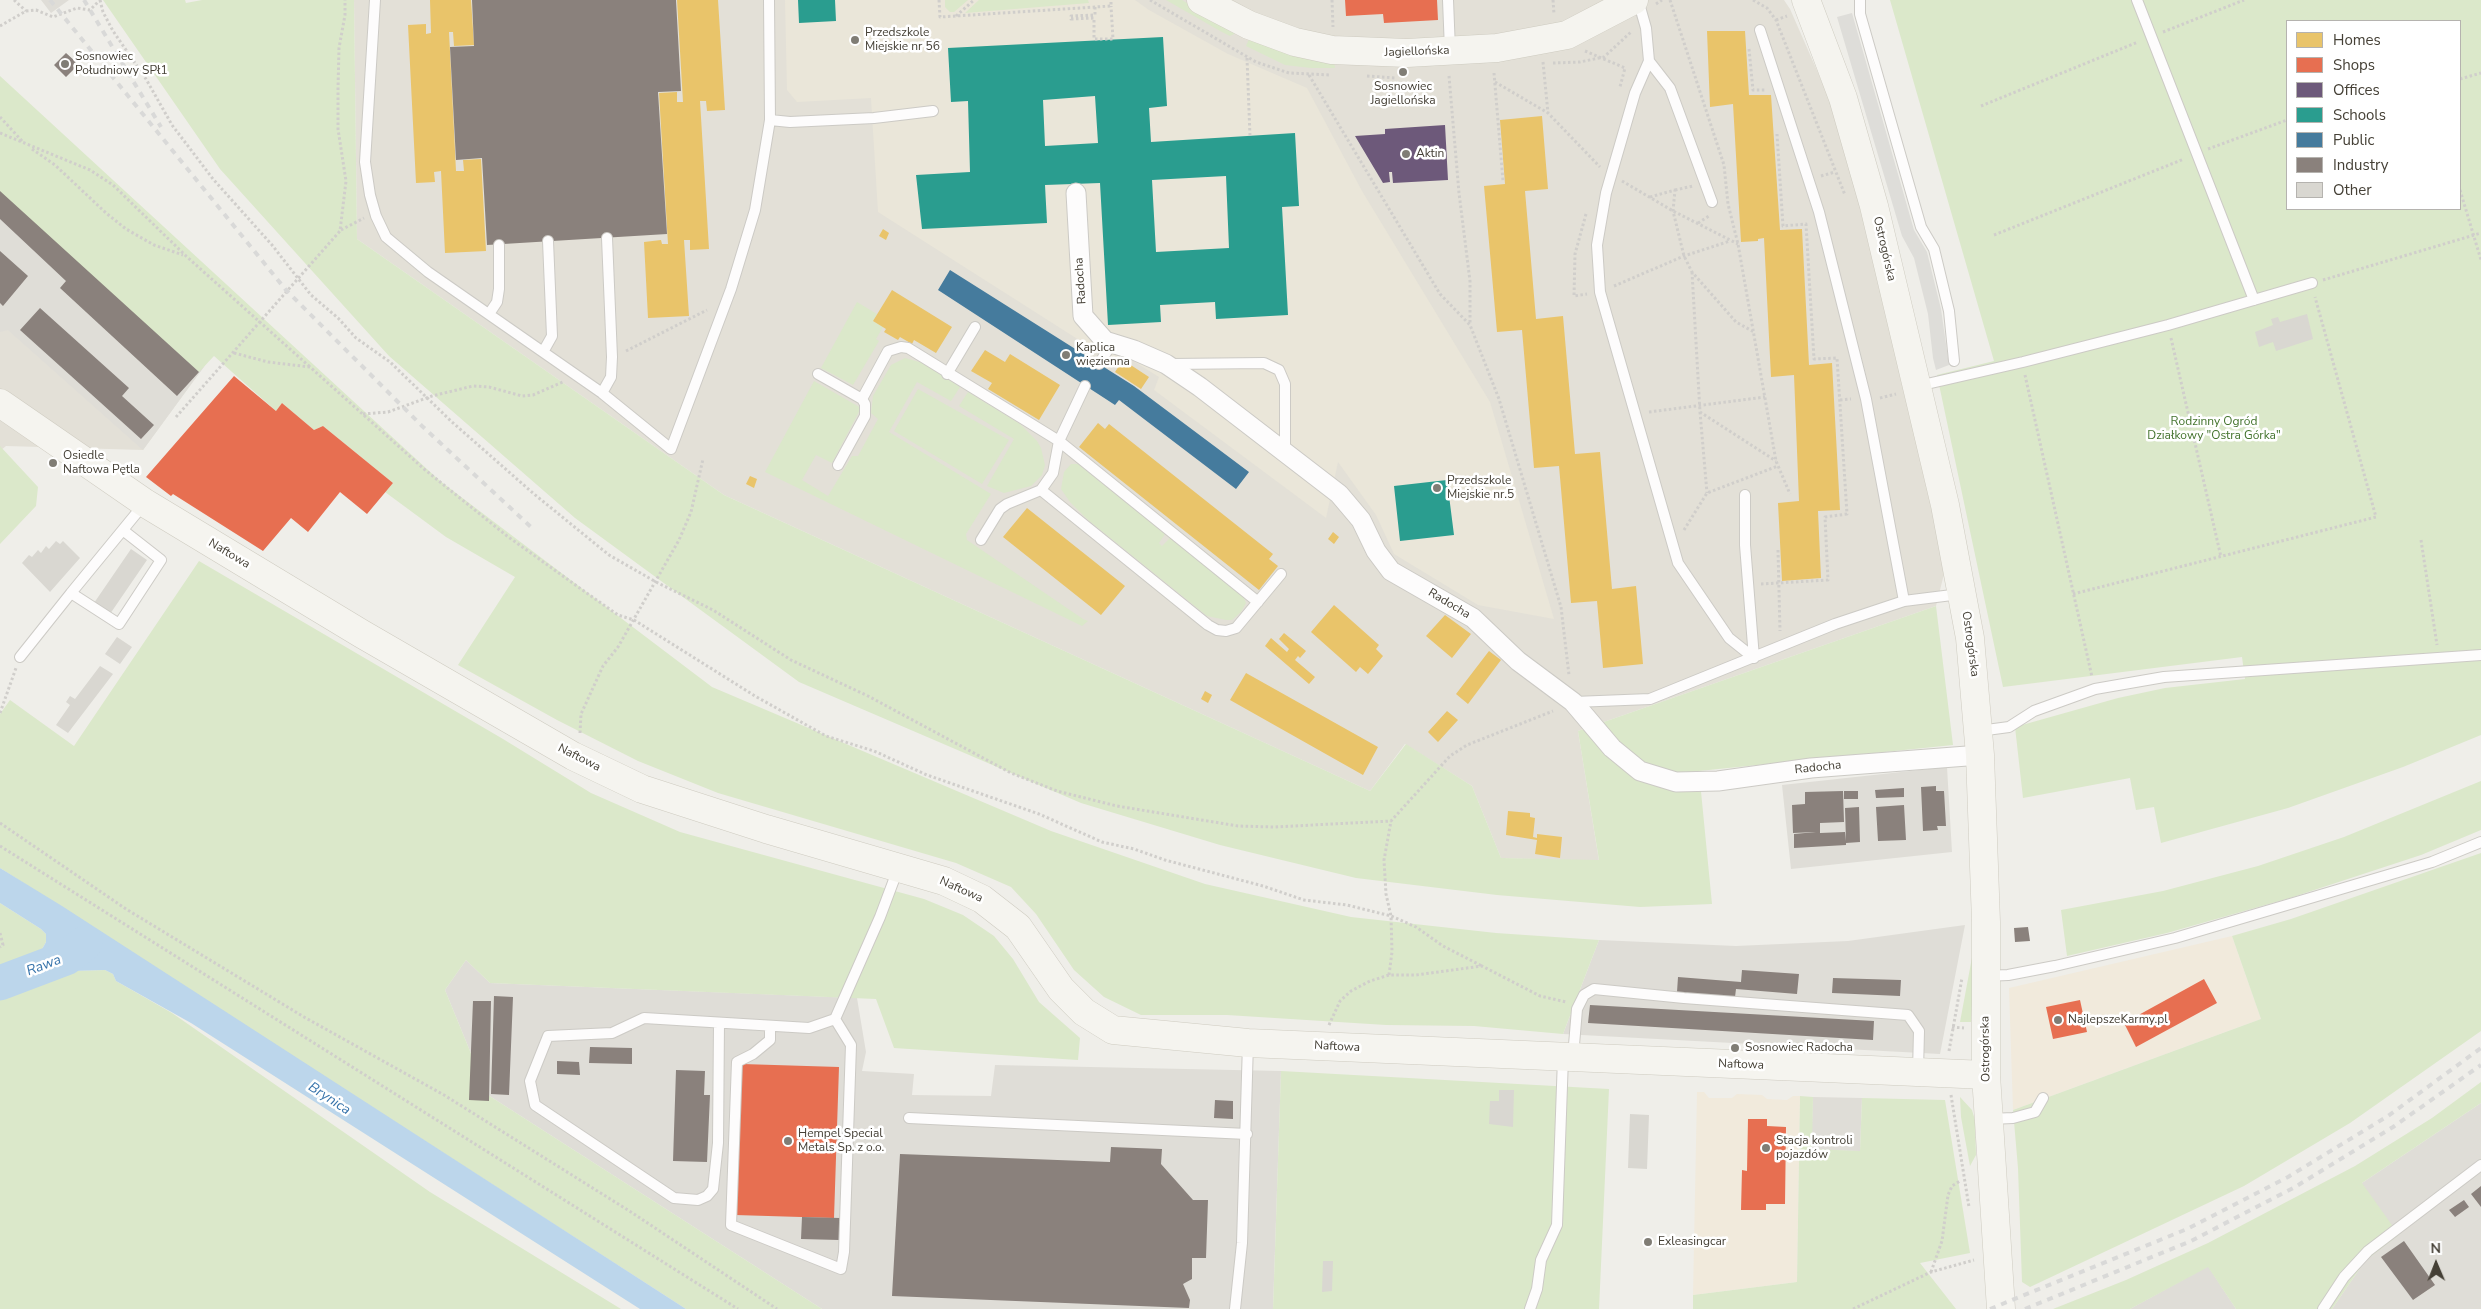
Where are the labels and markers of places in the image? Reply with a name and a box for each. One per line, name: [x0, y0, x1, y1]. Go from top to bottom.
place label: Przedszkole Miejskie nr 56: [865, 26, 940, 54]
marker: Przedszkole Miejskie nr 56: [849, 34, 861, 46]
place label: Sosnowiec Południowy SPł1: [75, 50, 168, 78]
marker: Sosnowiec Południowy SPł1: [59, 58, 71, 70]
marker: Sosnowiec Jagiellońska: [1397, 66, 1409, 78]
place label: Sosnowiec Jagiellońska: [1370, 80, 1436, 108]
place label: Aktin: [1416, 147, 1444, 161]
marker: Aktin: [1400, 148, 1412, 160]
place label: Kaplica więzienna: [1076, 341, 1130, 369]
marker: Kaplica więzienna: [1060, 349, 1072, 361]
place label: Osiedle Naftowa Pętla: [63, 449, 140, 477]
marker: Osiedle Naftowa Pętla: [47, 457, 59, 469]
place label: Przedszkole Miejskie nr.5: [1447, 474, 1514, 502]
marker: Przedszkole Miejskie nr.5: [1431, 482, 1443, 494]
place label: NajlepszeKarmy.pl: [2068, 1013, 2168, 1027]
marker: NajlepszeKarmy.pl: [2052, 1014, 2064, 1026]
place label: Sosnowiec Radocha: [1745, 1041, 1853, 1055]
marker: Sosnowiec Radocha: [1729, 1042, 1741, 1054]
place label: Hempel Special Metals Sp. z o.o.: [798, 1127, 884, 1155]
place label: Stacja kontroli pojazdów: [1776, 1134, 1853, 1162]
marker: Hempel Special Metals Sp. z o.o.: [782, 1135, 794, 1147]
marker: Stacja kontroli pojazdów: [1760, 1142, 1772, 1154]
place label: Exleasingcar: [1658, 1235, 1726, 1249]
marker: Exleasingcar: [1642, 1236, 1654, 1248]

